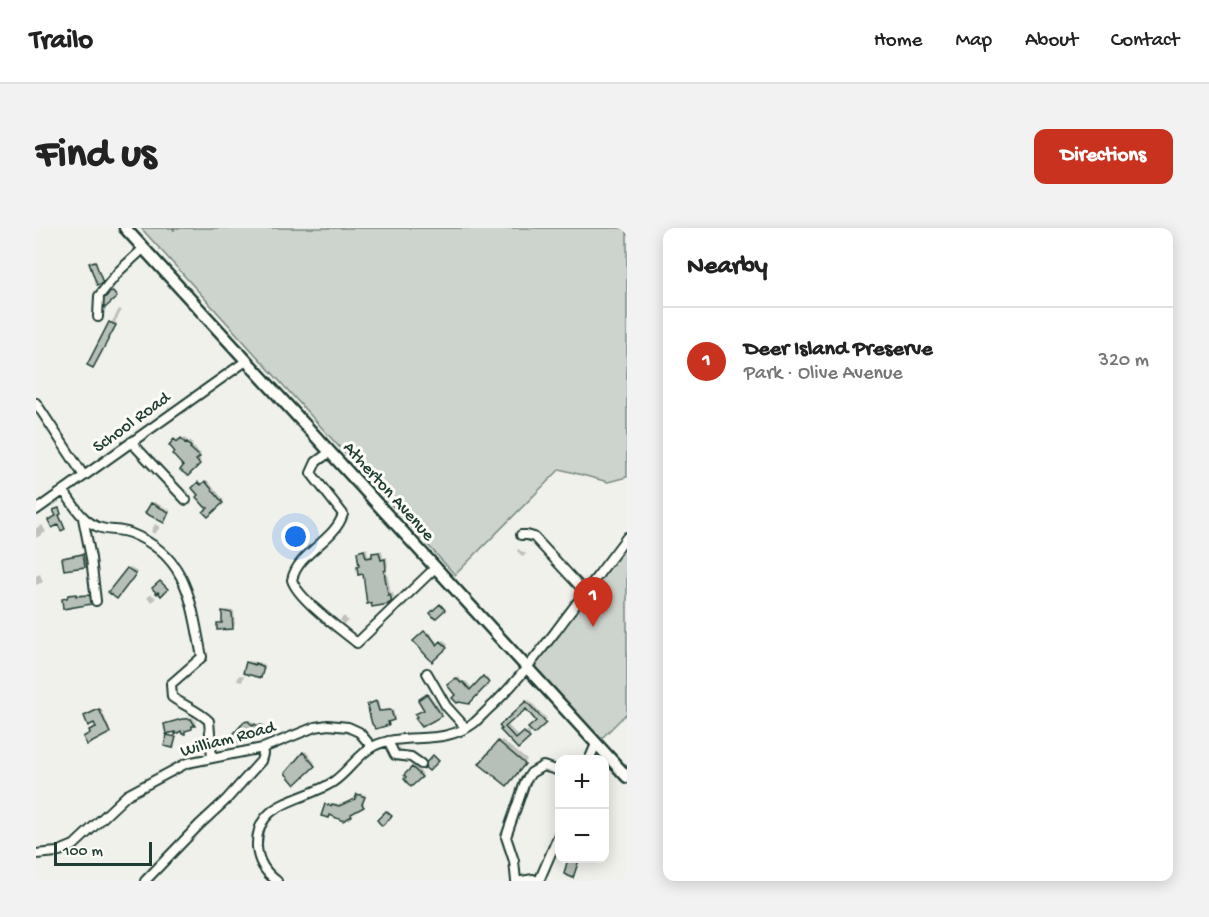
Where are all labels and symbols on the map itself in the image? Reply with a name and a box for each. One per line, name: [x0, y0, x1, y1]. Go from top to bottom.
street label: School Road: [89, 387, 176, 458]
street label: Atherton Avenue: [338, 438, 439, 547]
your location: [281, 522, 310, 551]
pin: 1: [574, 578, 612, 627]
street label: William Road: [178, 717, 279, 763]
scale bar: [54, 839, 152, 866]

